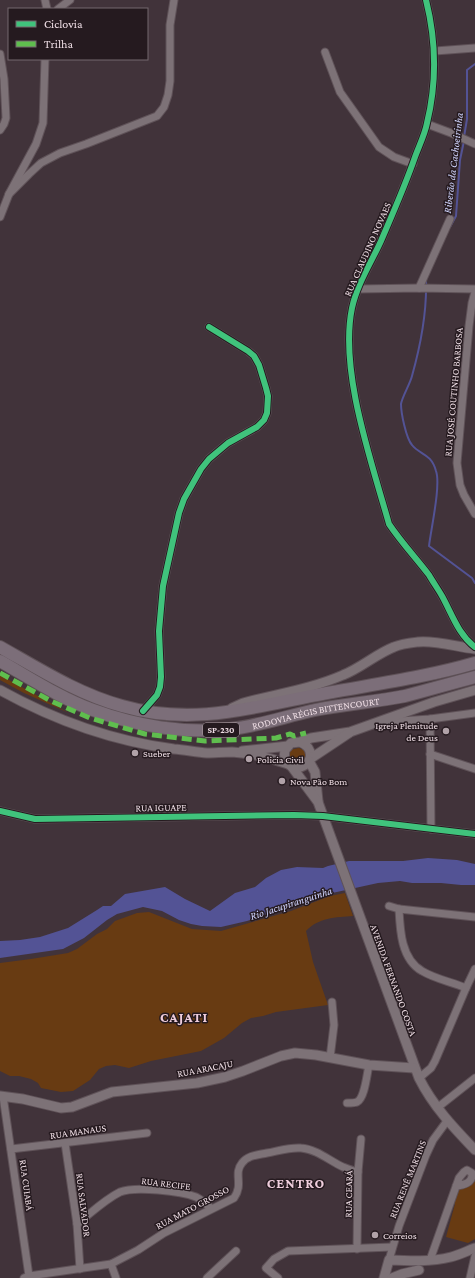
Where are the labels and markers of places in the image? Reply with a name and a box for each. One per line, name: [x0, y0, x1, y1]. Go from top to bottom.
place label: Igreja Plenitude de Deus: [375, 720, 439, 743]
marker: Igreja Plenitude de Deus: [441, 726, 451, 736]
marker: Sueber: [130, 748, 140, 758]
place label: Sueber: [143, 748, 171, 759]
marker: Policia Civil: [244, 754, 254, 764]
place label: Policia Civil: [257, 754, 304, 765]
marker: Nova Pão Bom: [277, 776, 287, 786]
place label: Nova Pão Bom: [290, 776, 347, 787]
marker: Correios: [370, 1230, 380, 1240]
place label: Correios: [383, 1230, 417, 1241]

